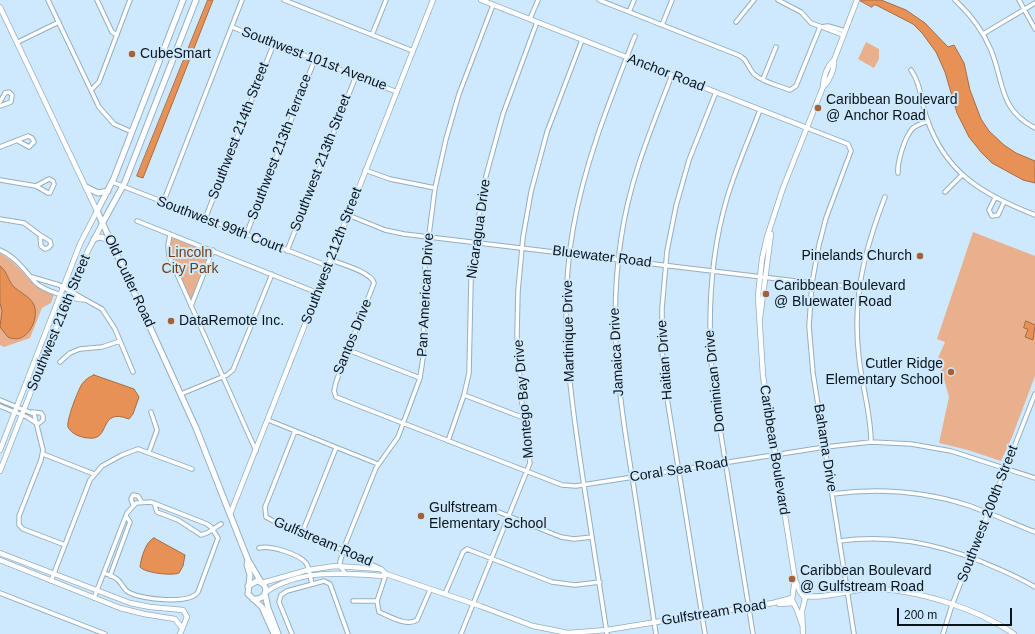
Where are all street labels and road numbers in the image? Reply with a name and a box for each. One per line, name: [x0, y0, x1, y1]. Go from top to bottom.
street label: Southwest 101st Avenue: [239, 23, 389, 95]
street label: Anchor Road: [625, 51, 707, 95]
street label: Southwest 214th Street: [205, 60, 273, 202]
street label: Southwest 213th Terrace: [244, 72, 316, 222]
street label: Southwest 213th Street: [287, 92, 355, 234]
street label: Nicaragua Drive: [464, 178, 494, 280]
street label: Southwest 212th Street: [298, 185, 366, 327]
street label: Southwest 99th Court: [154, 193, 286, 257]
street label: Old Cutler Road: [100, 232, 158, 330]
street label: Pan American Drive: [414, 232, 438, 358]
street label: Bluewater Road: [552, 243, 652, 271]
street label: Southwest 216th Street: [24, 252, 94, 394]
street label: Martinique Drive: [560, 280, 578, 382]
street label: Santos Drive: [330, 297, 376, 377]
street label: Jamaica Drive: [606, 307, 628, 397]
street label: Haitian Drive: [654, 319, 676, 401]
street label: Dominican Drive: [701, 329, 729, 433]
street label: Montego Bay Drive: [510, 339, 538, 459]
street label: Caribbean Boulevard: [755, 384, 793, 516]
street label: Bahama Drive: [810, 403, 840, 493]
street label: Southwest 200th Street: [954, 443, 1022, 585]
street label: Coral Sea Road: [628, 454, 730, 486]
street label: Gulfstream Road: [271, 514, 375, 570]
street label: Gulfstream Road: [660, 596, 768, 630]

